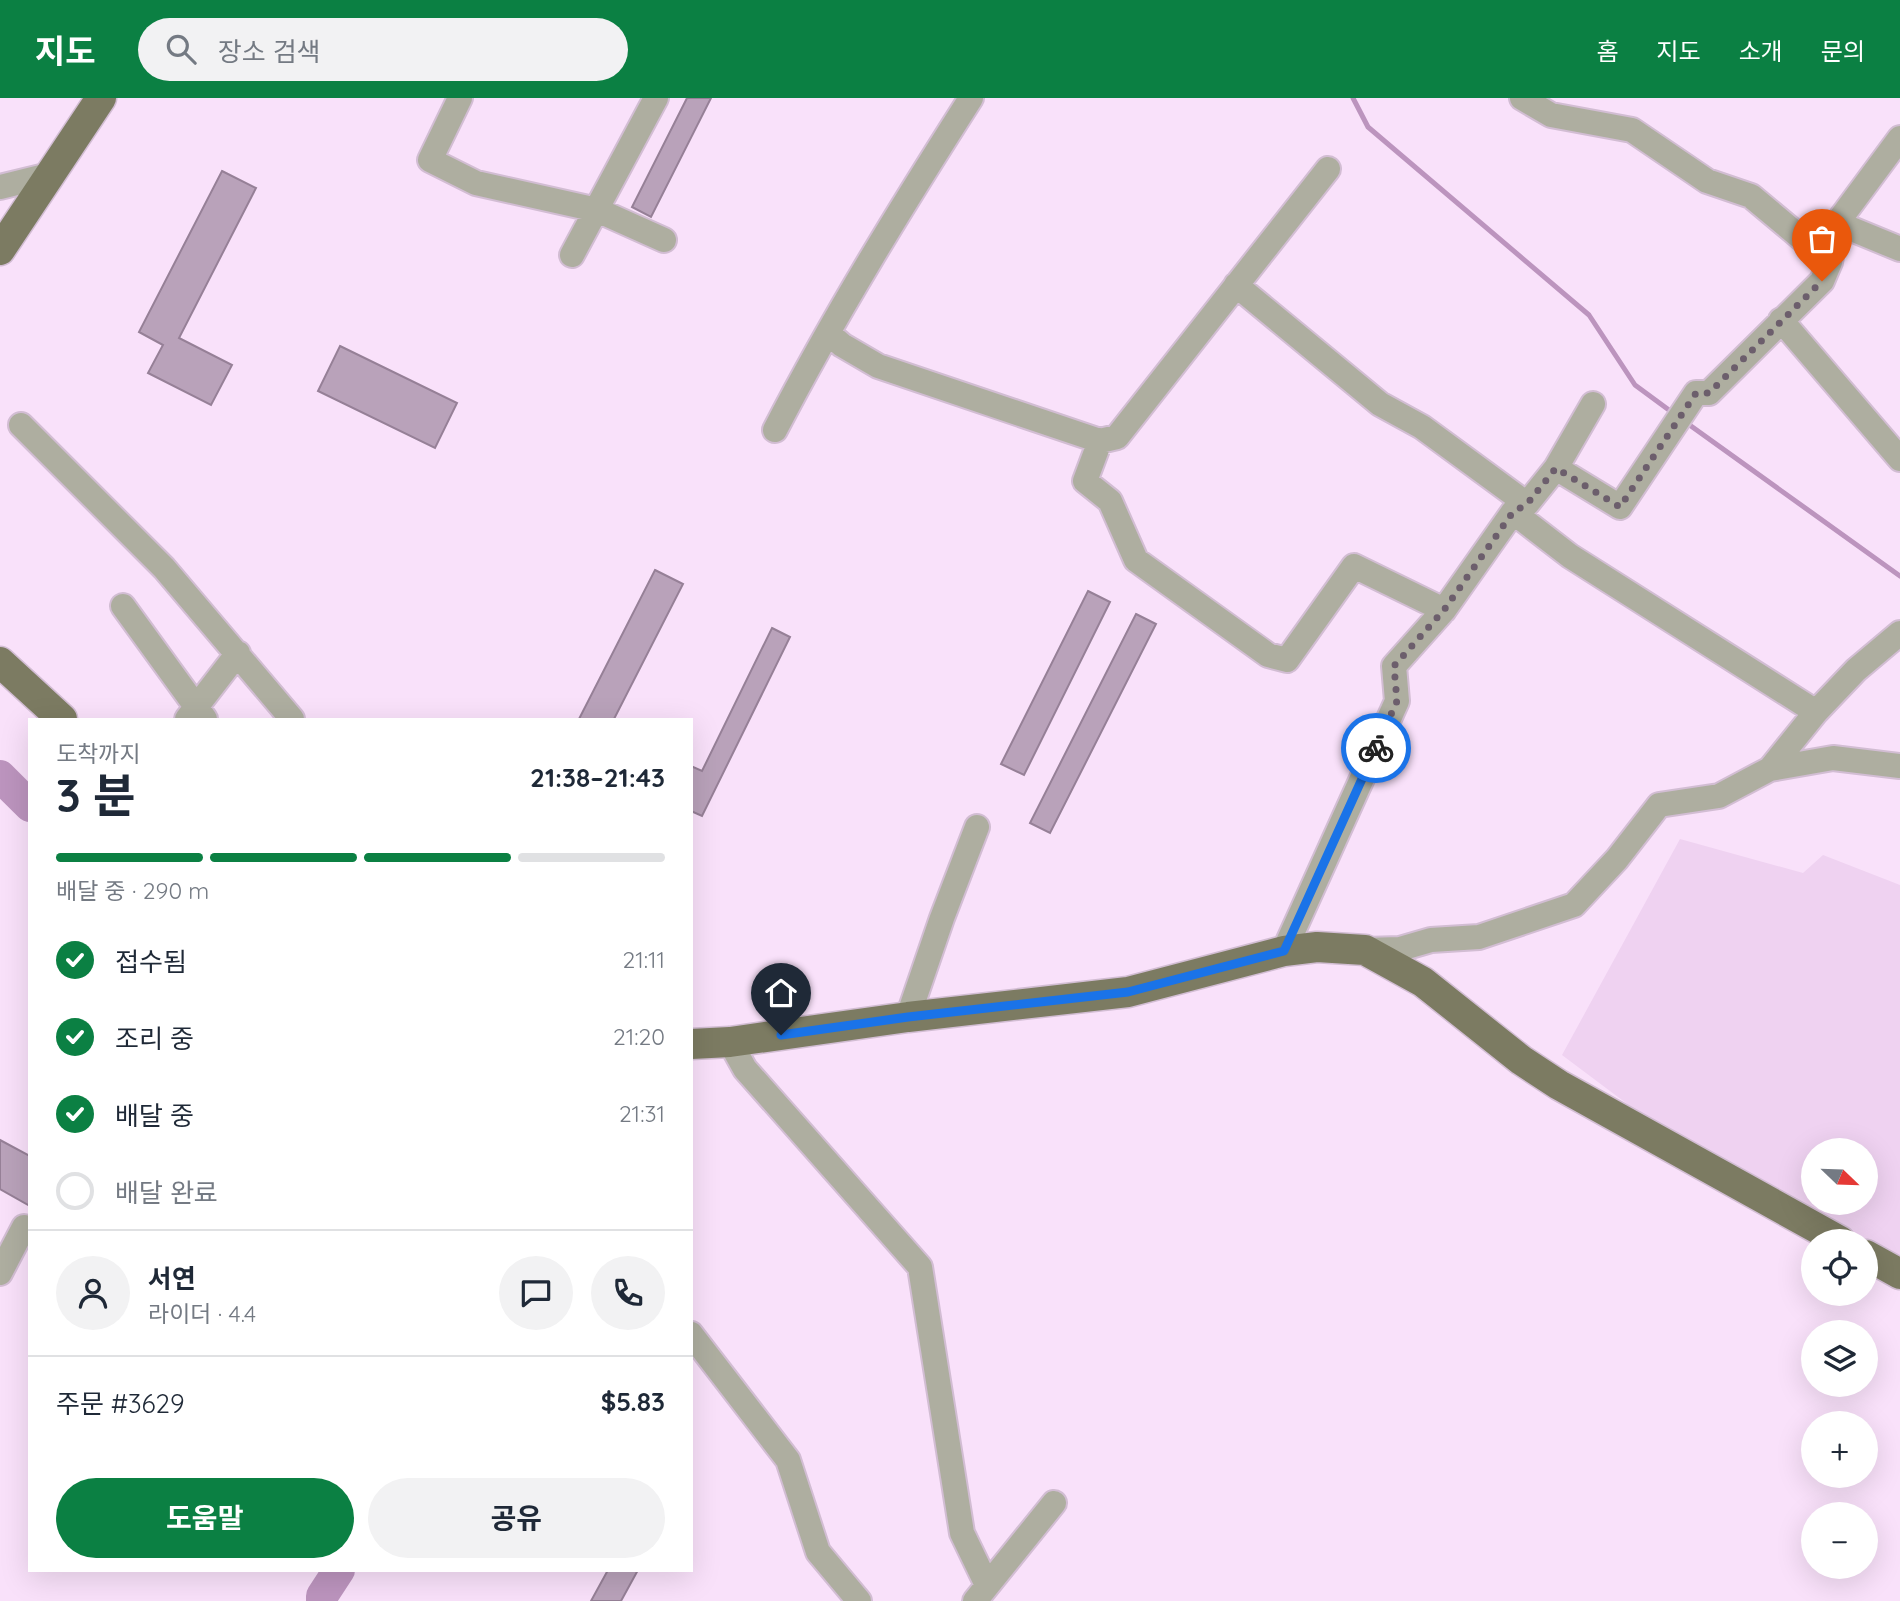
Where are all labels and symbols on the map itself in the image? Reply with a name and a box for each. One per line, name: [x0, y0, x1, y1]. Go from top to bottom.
pin: [1792, 209, 1852, 281]
courier: [1341, 713, 1411, 783]
pin: [751, 963, 811, 1035]
north arrow: [1801, 1138, 1878, 1214]

